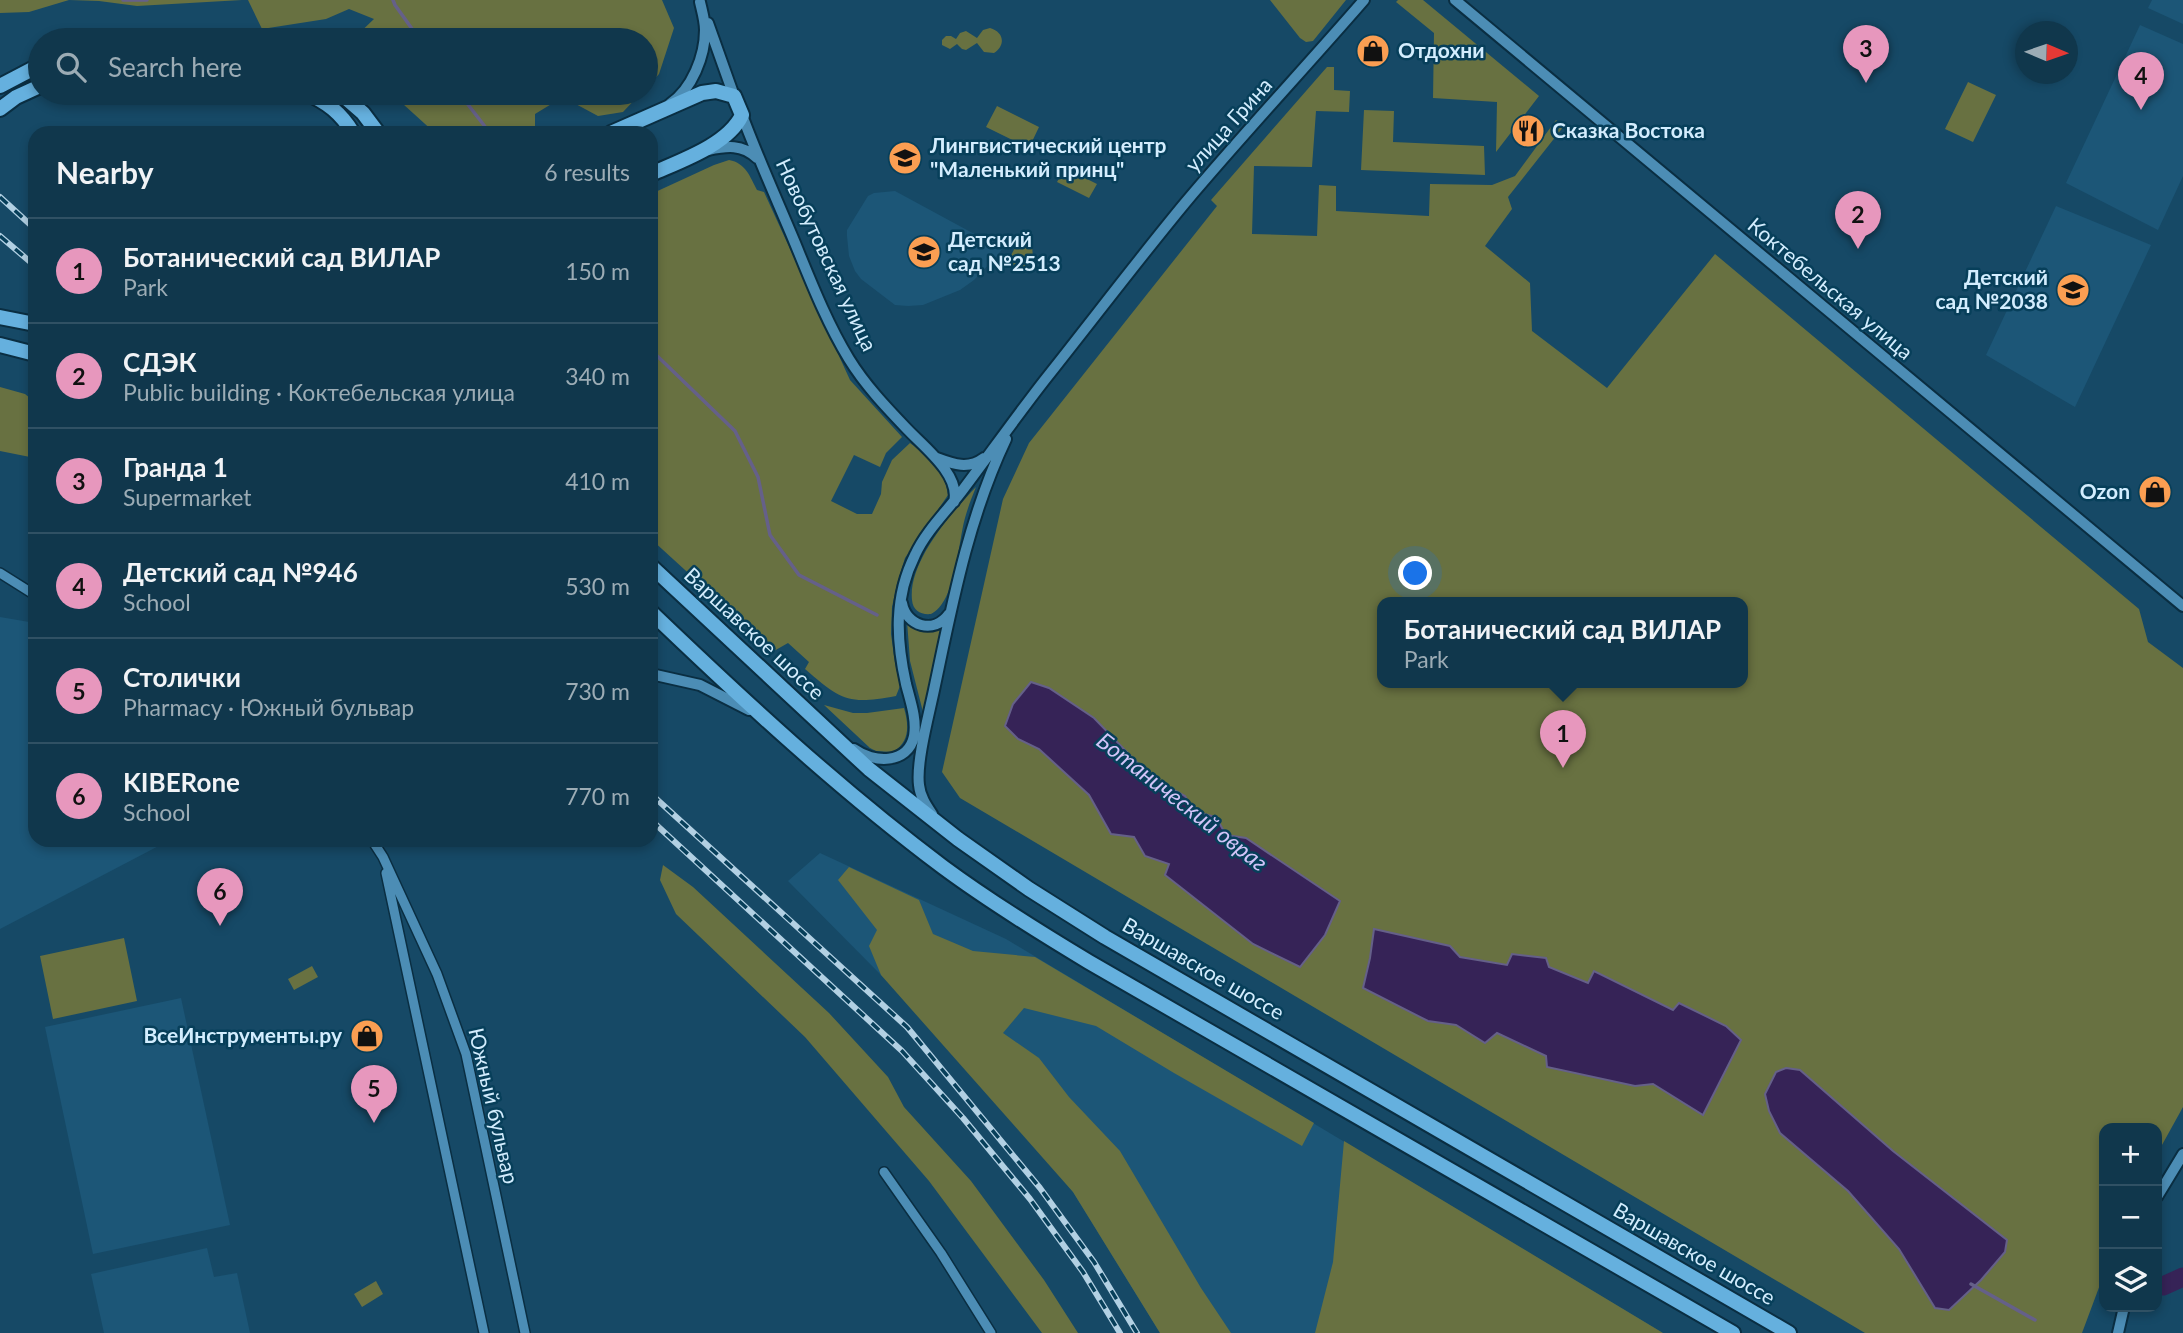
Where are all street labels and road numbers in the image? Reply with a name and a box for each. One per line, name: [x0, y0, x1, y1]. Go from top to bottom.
street label: улица Грина: [1179, 72, 1277, 176]
street label: Новобутовская улица: [772, 154, 883, 355]
street label: Коктебельская улица: [1743, 212, 1918, 364]
street label: Варшавское шоссе: [680, 562, 830, 704]
street label: Варшавское шоссе: [1118, 911, 1289, 1024]
street label: Южный бульвар: [464, 1025, 525, 1186]
street label: Варшавское шоссе: [1609, 1196, 1780, 1309]

